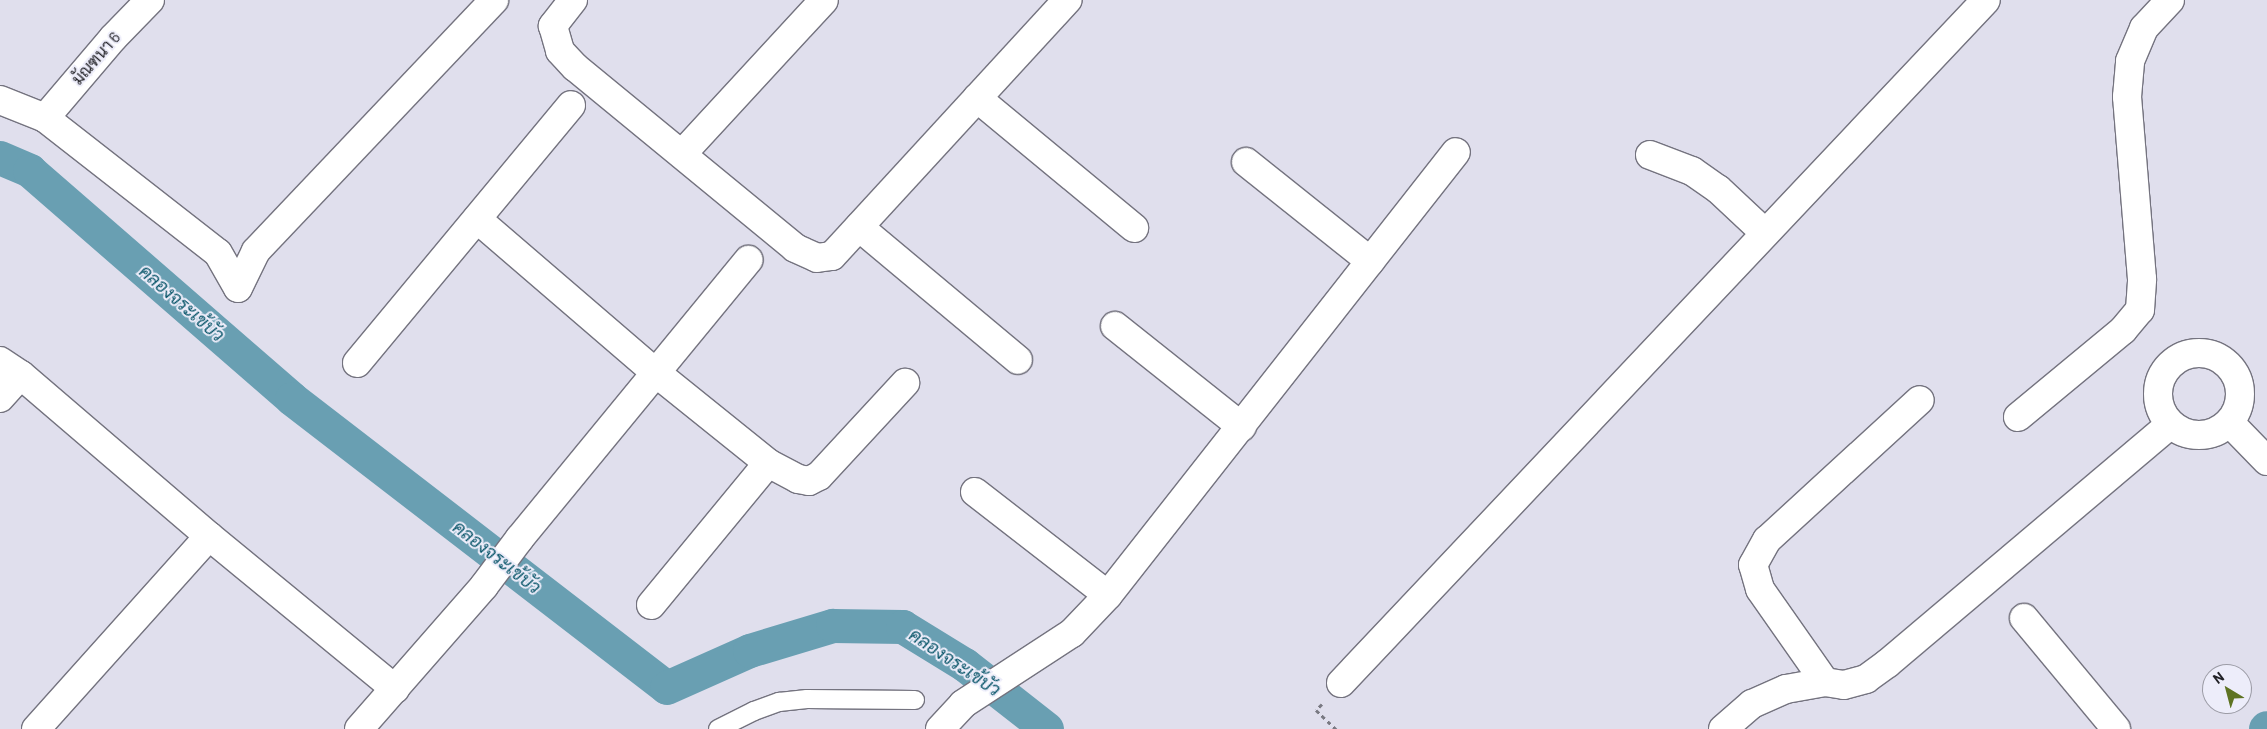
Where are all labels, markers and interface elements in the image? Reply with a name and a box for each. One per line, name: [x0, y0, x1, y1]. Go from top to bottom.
street label: มัณฑนา 6: [68, 28, 124, 88]
water label: คลองจระเข้บัว: [135, 260, 229, 346]
water label: คลองจระเข้บัว: [449, 516, 545, 598]
water label: คลองจระเข้บัว: [905, 624, 1005, 700]
north arrow: [2202, 664, 2252, 714]
text: N: [2209, 668, 2227, 687]

